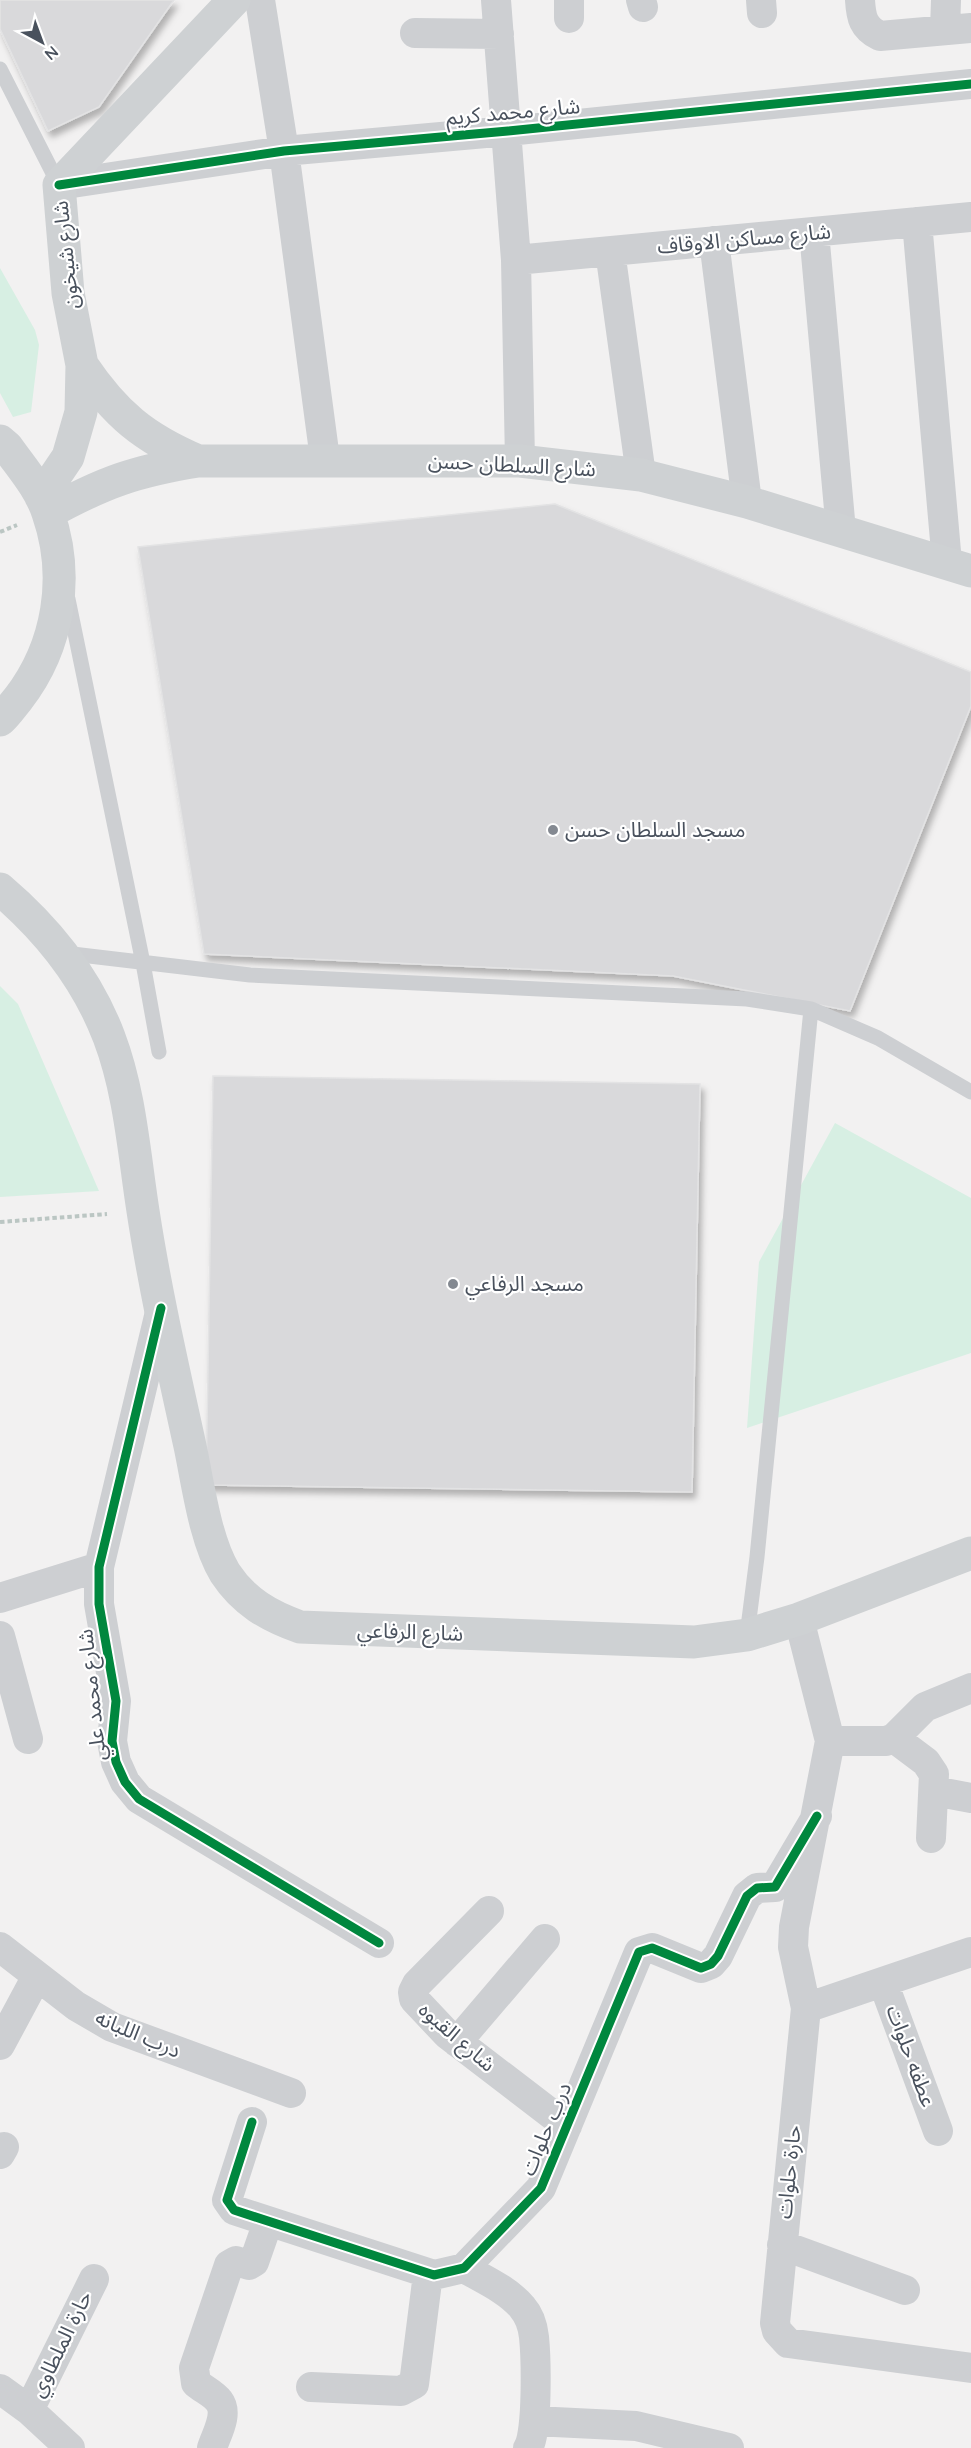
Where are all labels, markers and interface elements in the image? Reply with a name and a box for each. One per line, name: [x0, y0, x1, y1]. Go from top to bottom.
north arrow: [12, 12, 72, 72]
text: N: [41, 42, 63, 65]
street label: شارع محمد كريم: [445, 92, 581, 133]
street label: شارع شيخون: [46, 199, 87, 310]
street label: شارع مساكن الاوقاف: [656, 217, 832, 262]
street label: شارع السلطان حسن: [427, 447, 597, 484]
place label: مسجد السلطان حسن: [565, 816, 745, 842]
marker: مسجد السلطان حسن: [546, 823, 560, 837]
place label: مسجد الرفاعي: [465, 1270, 584, 1300]
marker: مسجد الرفاعي: [446, 1277, 460, 1291]
street label: شارع الرفاعي: [356, 1616, 464, 1650]
street label: شارع محمد علي: [71, 1627, 115, 1762]
street label: شارع القبوه: [412, 1996, 501, 2079]
street label: عطفه حلوات: [882, 2001, 942, 2110]
street label: درب اللبانه: [92, 2003, 185, 2063]
street label: درب حلوات: [514, 2078, 576, 2179]
street label: حارة حلوات: [770, 2124, 806, 2220]
street label: حارة الملطاوي: [23, 2286, 100, 2403]

